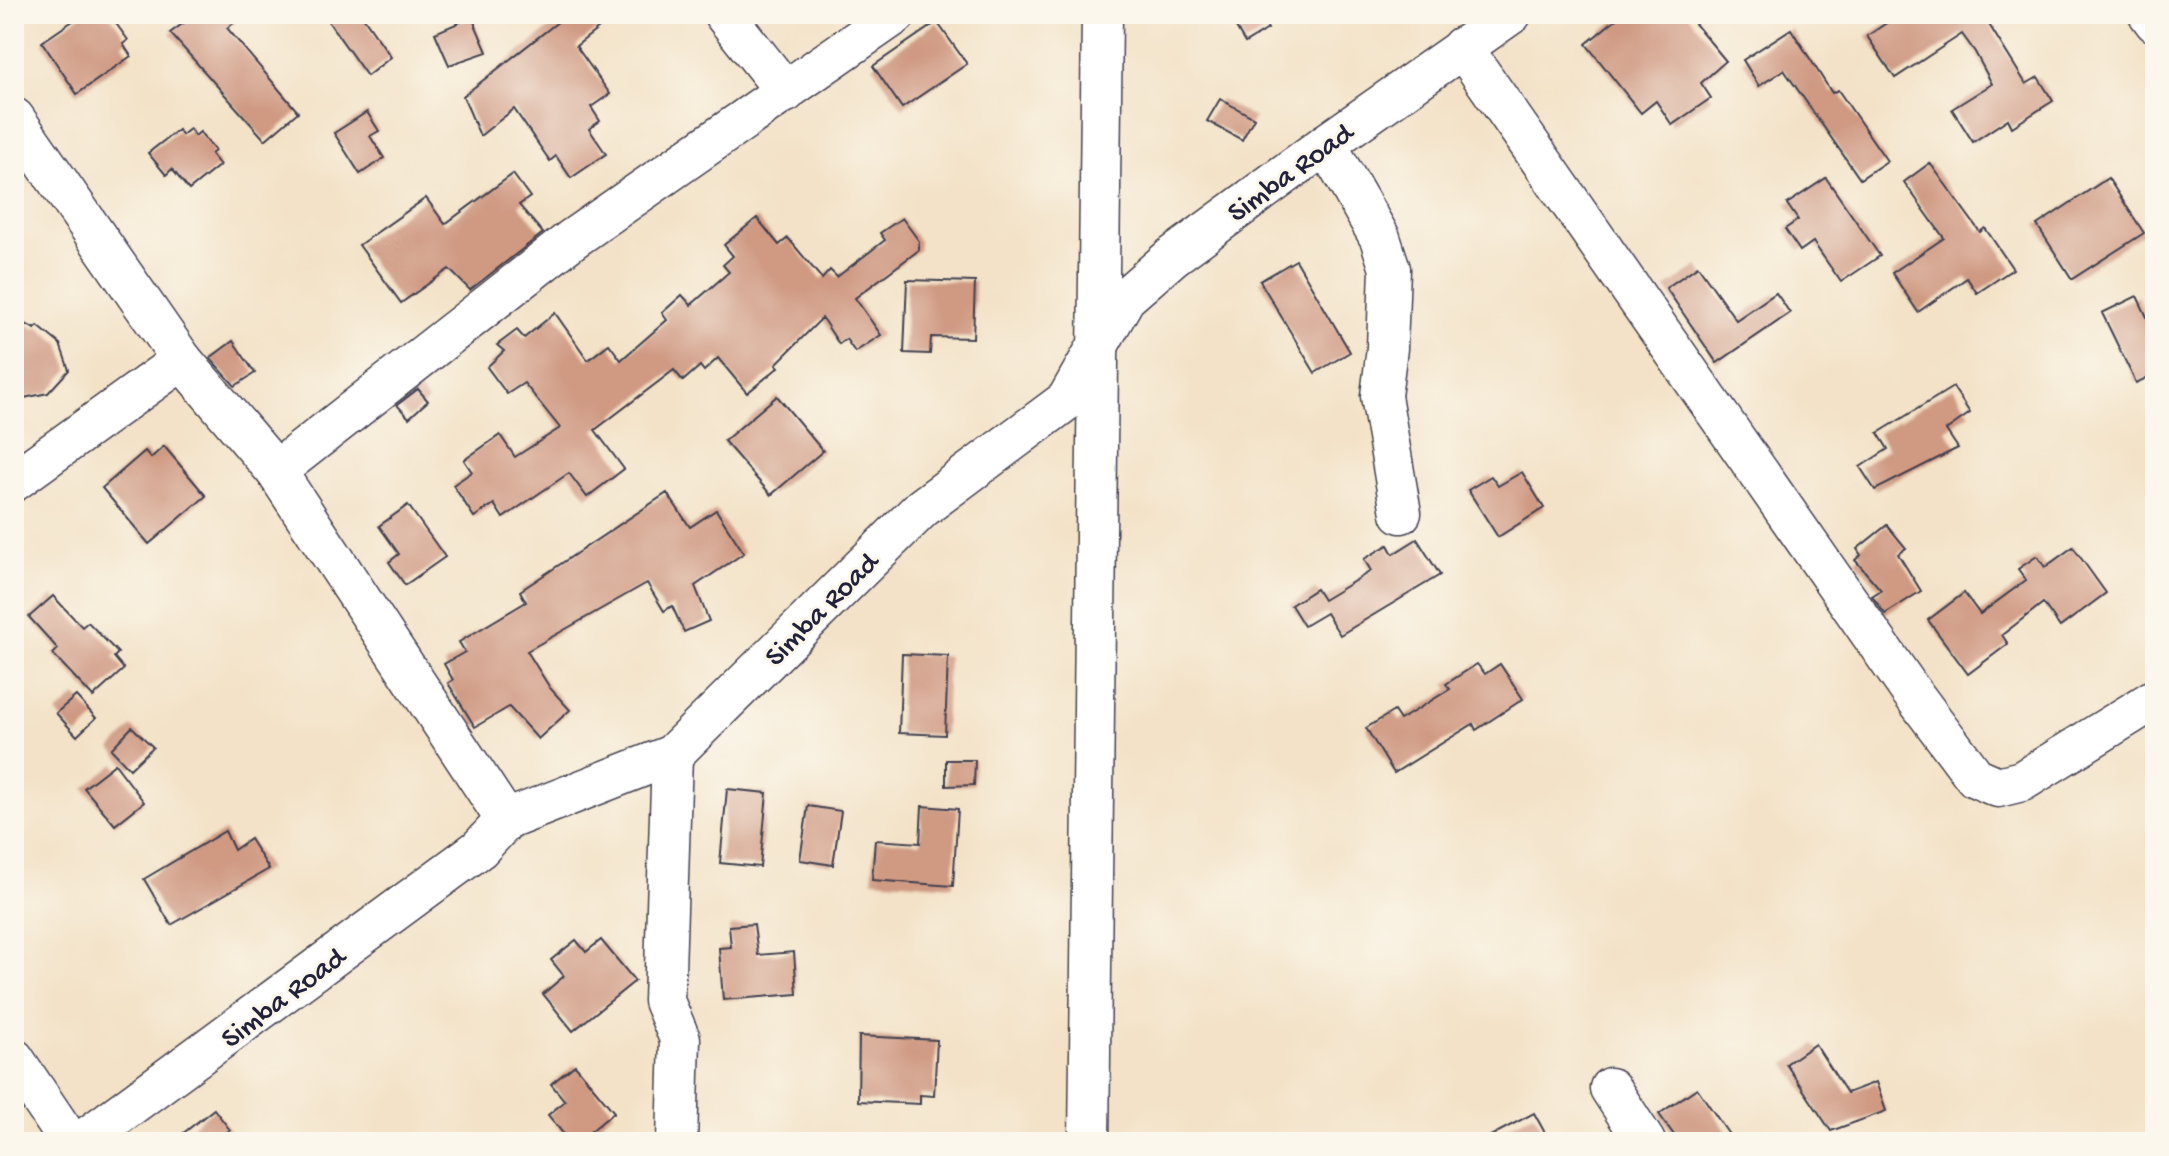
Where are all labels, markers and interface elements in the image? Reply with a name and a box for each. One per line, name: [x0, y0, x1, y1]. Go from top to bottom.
street label: Simba Road: [1222, 116, 1363, 232]
street label: Simba Road: [759, 545, 889, 675]
street label: Simba Road: [216, 940, 356, 1058]

